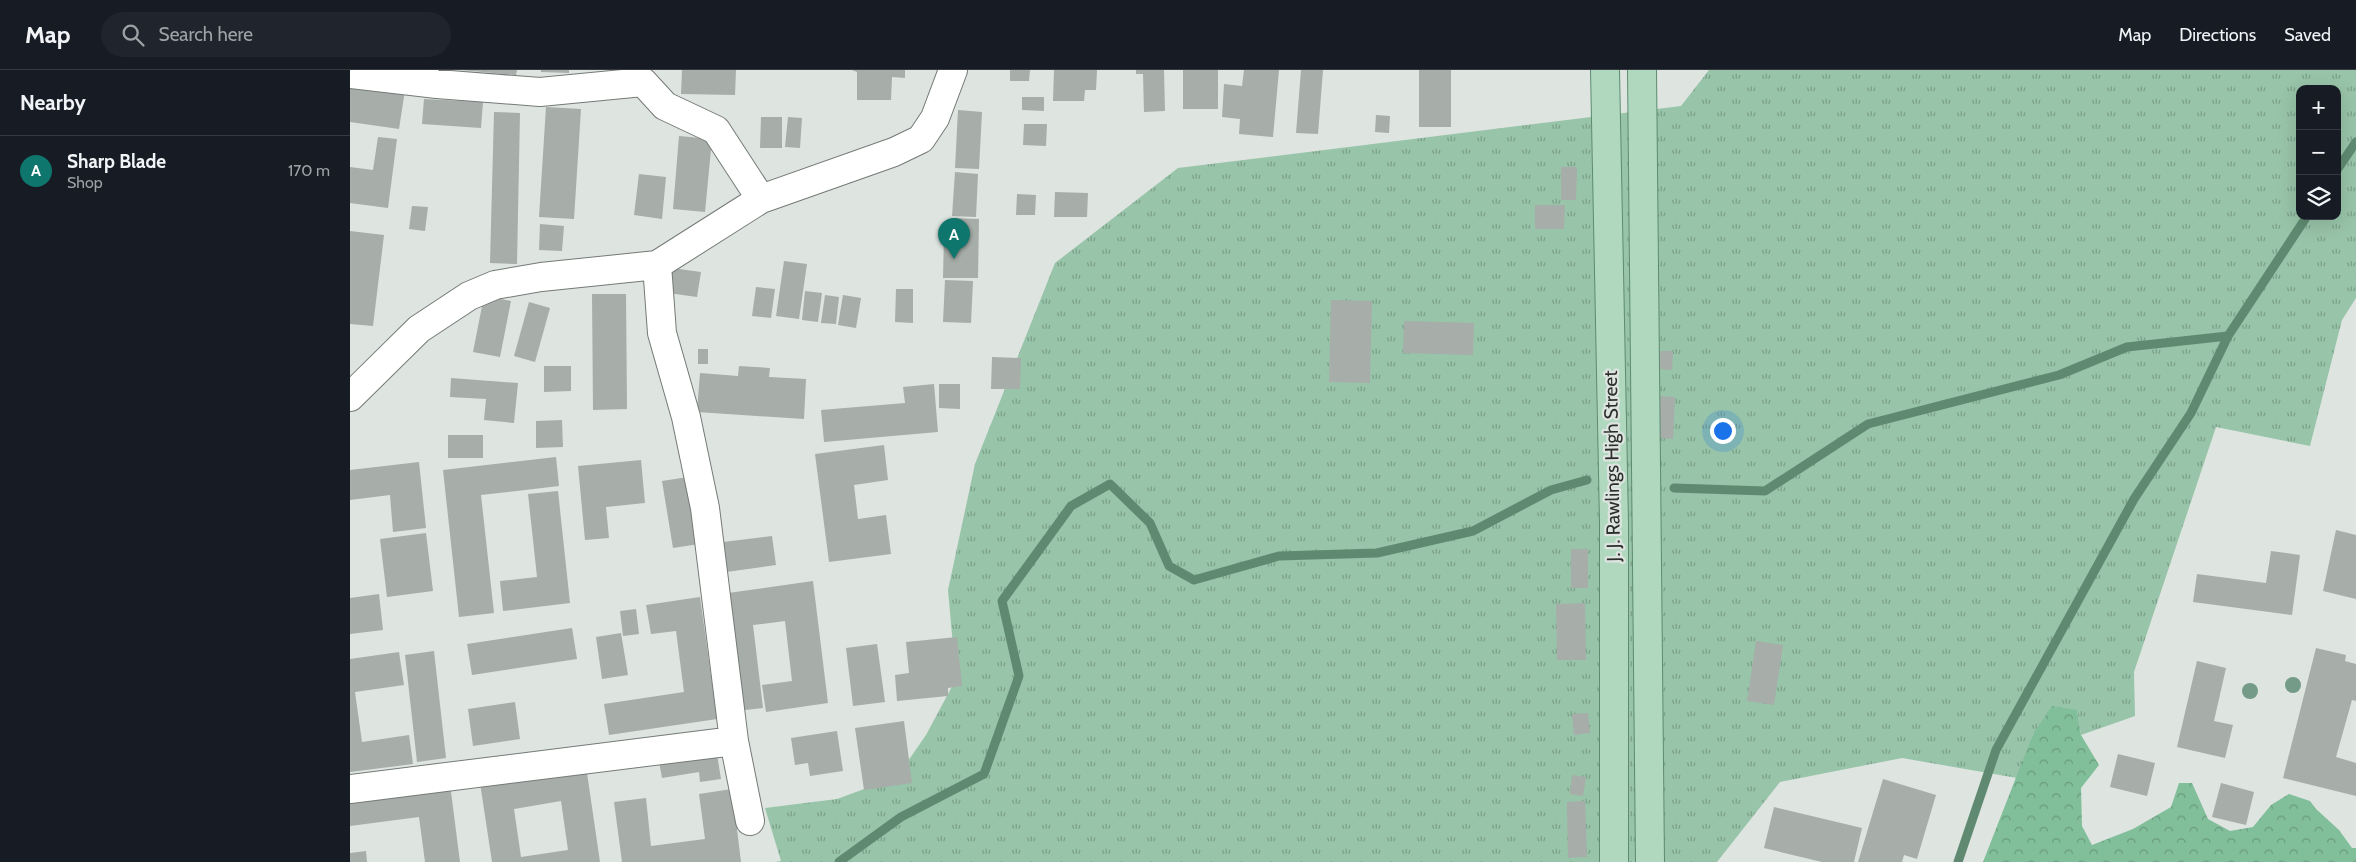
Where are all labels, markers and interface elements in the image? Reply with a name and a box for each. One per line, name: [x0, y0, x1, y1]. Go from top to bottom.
search box: [101, 12, 451, 57]
text: Map: [25, 20, 71, 49]
icon: search: [119, 21, 147, 49]
text: Search here: [159, 23, 253, 46]
text: Map: [2118, 24, 2151, 46]
text: Directions: [2179, 24, 2256, 46]
text: Saved: [2284, 24, 2331, 46]
map controls: [2296, 85, 2341, 220]
button: +: [2296, 85, 2341, 130]
text: Nearby: [20, 90, 86, 115]
button: −: [2296, 130, 2341, 175]
text: Sharp Blade: [67, 150, 166, 173]
text: A: [31, 161, 41, 180]
text: 170 m: [288, 161, 330, 180]
text: Shop: [67, 173, 103, 192]
button: layers: [2296, 175, 2341, 220]
pin: A: [938, 218, 970, 259]
street label: J. J. Rawlings High Street: [1599, 370, 1625, 563]
your location: [1710, 418, 1736, 444]

